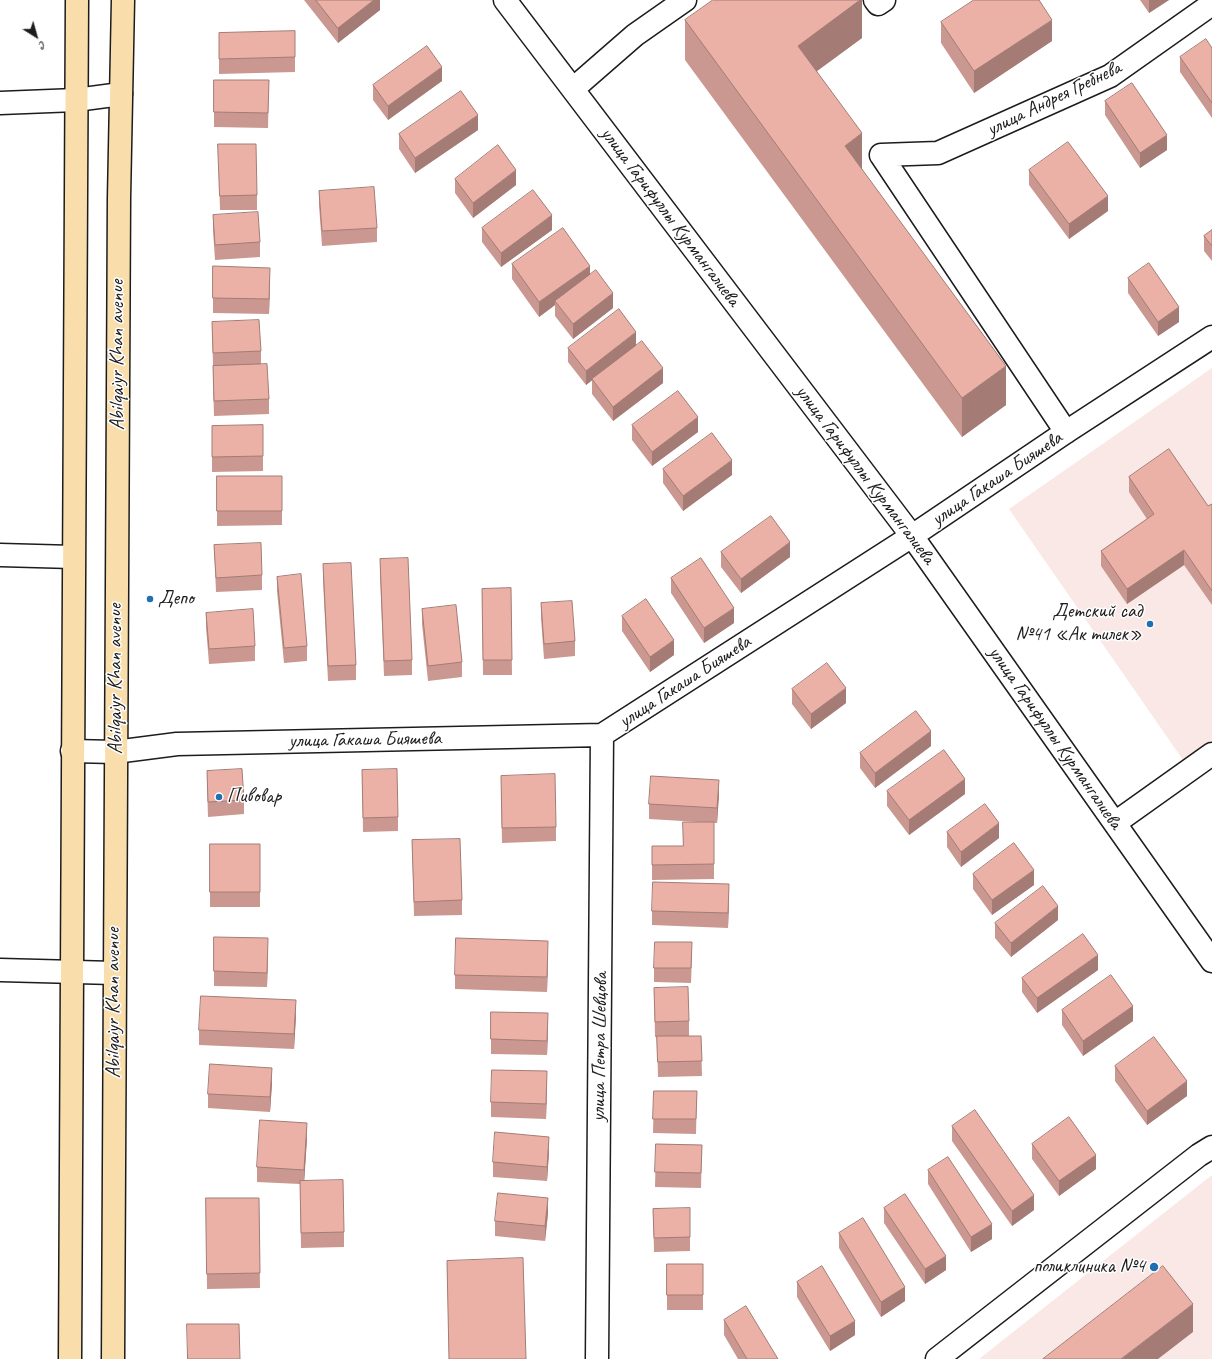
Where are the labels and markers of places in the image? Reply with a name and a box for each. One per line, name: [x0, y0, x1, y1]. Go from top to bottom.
place label: Депо: [158, 587, 194, 611]
marker: Депо: [145, 594, 155, 604]
place label: Детский сад №41 «Ак тилек»: [1016, 600, 1142, 647]
marker: Детский сад №41 «Ак тилек»: [1145, 619, 1155, 629]
place label: Пивовар: [227, 785, 281, 809]
marker: Пивовар: [214, 792, 224, 802]
place label: поликлиника №4: [1033, 1255, 1145, 1279]
marker: поликлиника №4: [1148, 1261, 1160, 1273]

